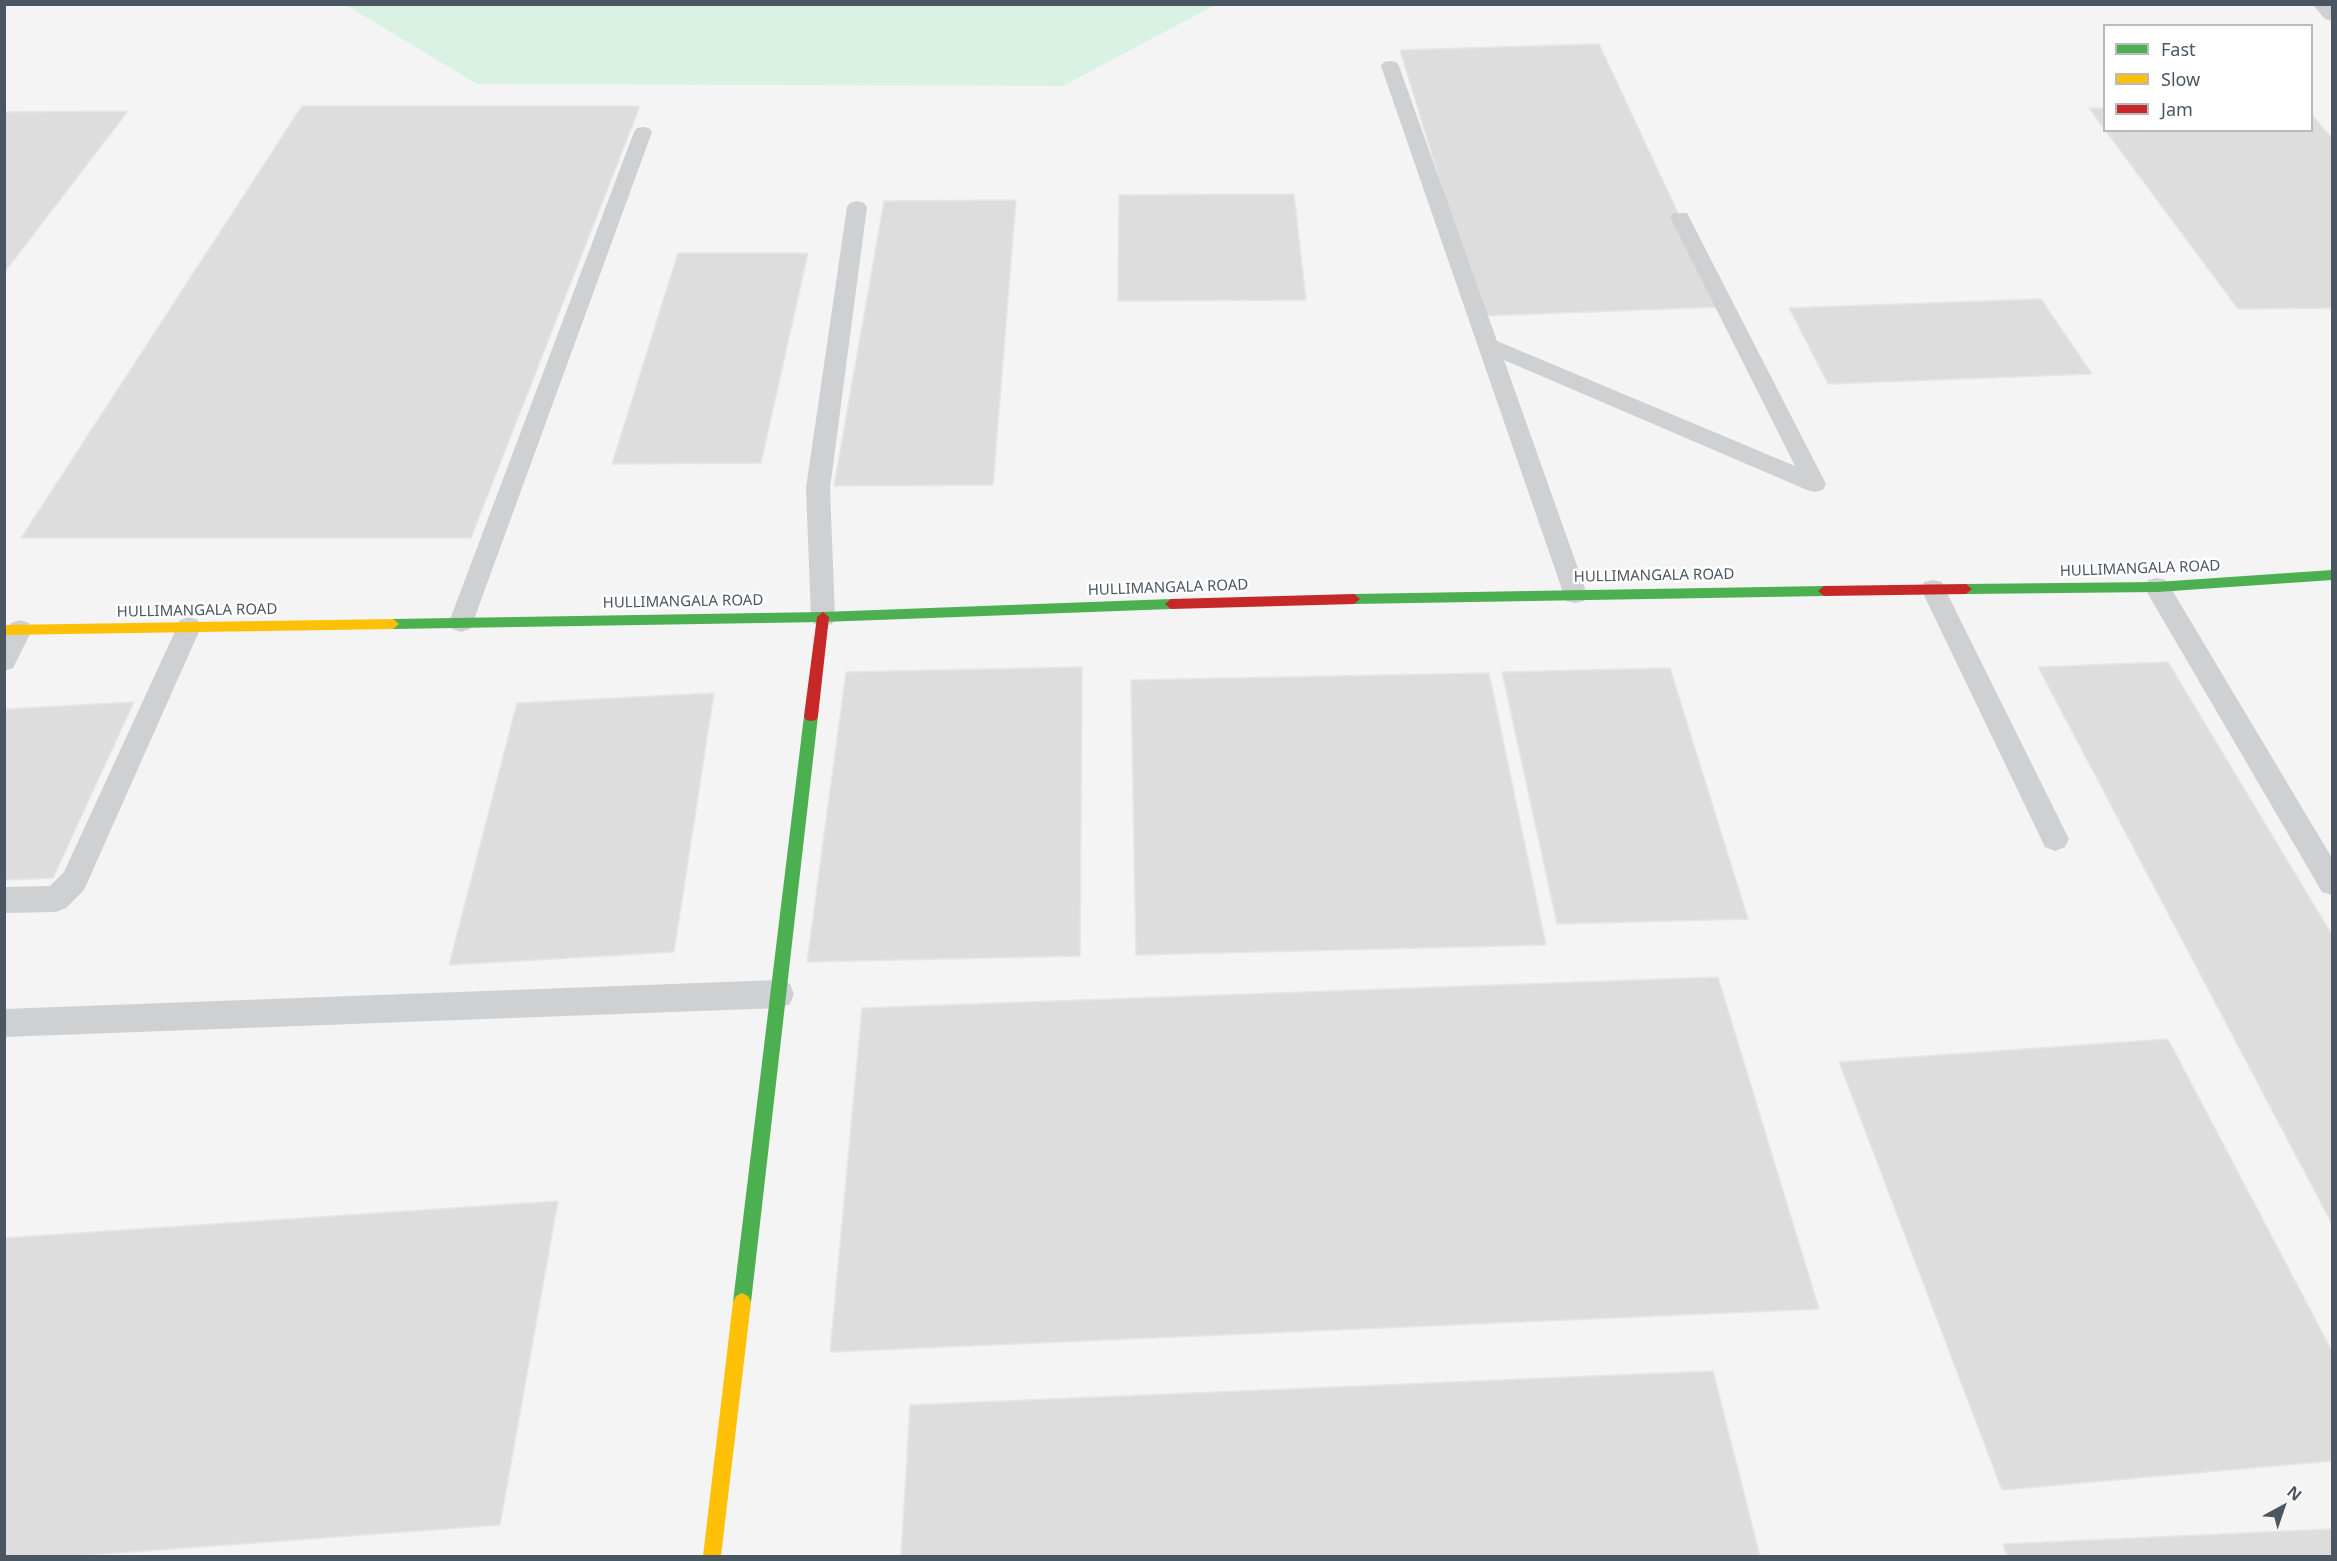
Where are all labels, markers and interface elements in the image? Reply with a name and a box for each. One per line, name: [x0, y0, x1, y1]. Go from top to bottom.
legend: [2103, 24, 2313, 132]
text: Fast: [2161, 37, 2196, 61]
text: Slow: [2161, 67, 2200, 91]
text: Jam: [2161, 97, 2193, 121]
street label: HULLIMANGALA ROAD: [2059, 557, 2221, 581]
street label: HULLIMANGALA ROAD: [1574, 566, 1734, 586]
street label: HULLIMANGALA ROAD: [1087, 576, 1249, 600]
street label: HULLIMANGALA ROAD: [603, 592, 763, 612]
street label: HULLIMANGALA ROAD: [117, 601, 277, 621]
north arrow: [2253, 1477, 2313, 1537]
text: N: [2283, 1481, 2307, 1506]

